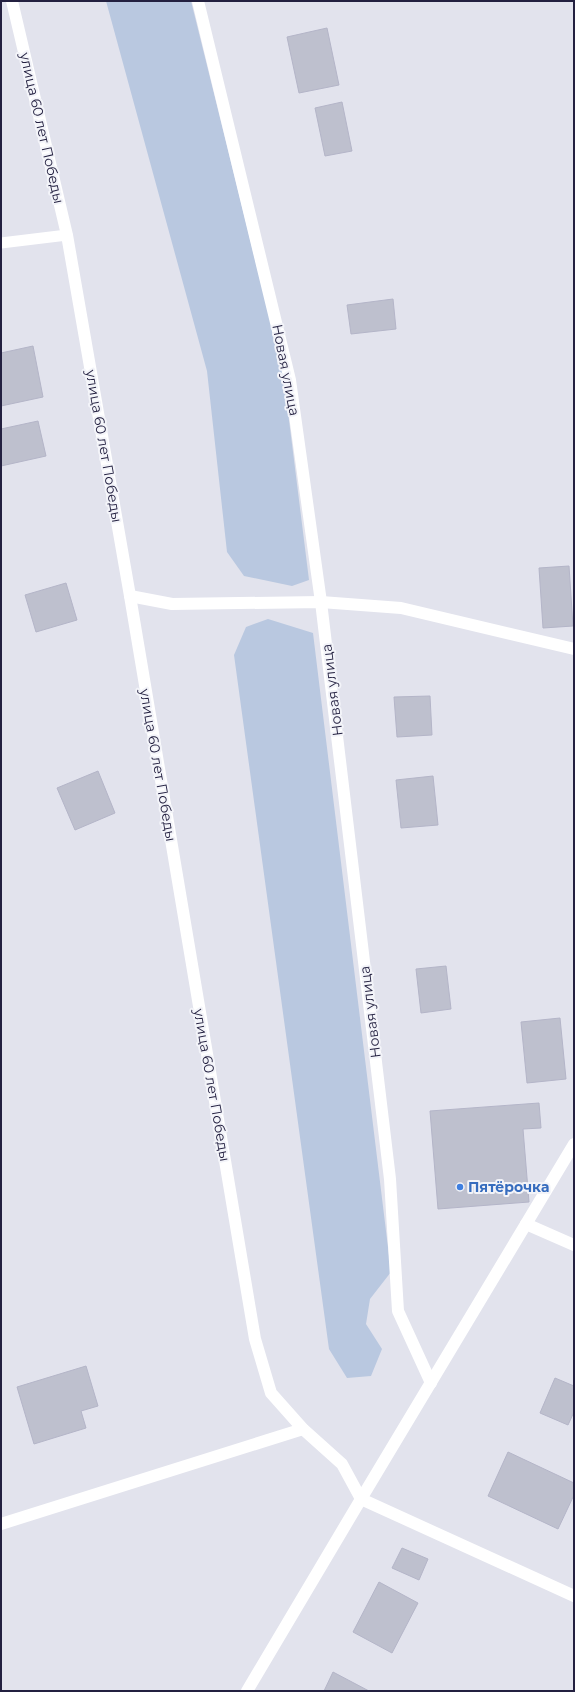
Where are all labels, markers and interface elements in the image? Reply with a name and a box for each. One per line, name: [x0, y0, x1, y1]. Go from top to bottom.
street label: улица 60 лет Победы: [16, 50, 68, 205]
street label: Новая улица: [268, 323, 304, 417]
street label: улица 60 лет Победы: [82, 367, 126, 524]
street label: Новая улица: [317, 643, 347, 737]
street label: улица 60 лет Победы: [136, 686, 180, 843]
street label: Новая улица: [355, 965, 385, 1059]
street label: улица 60 лет Победы: [190, 1006, 234, 1163]
place label: Пятёрочка: [468, 1178, 549, 1196]
marker: Пятёрочка: [455, 1182, 465, 1192]

